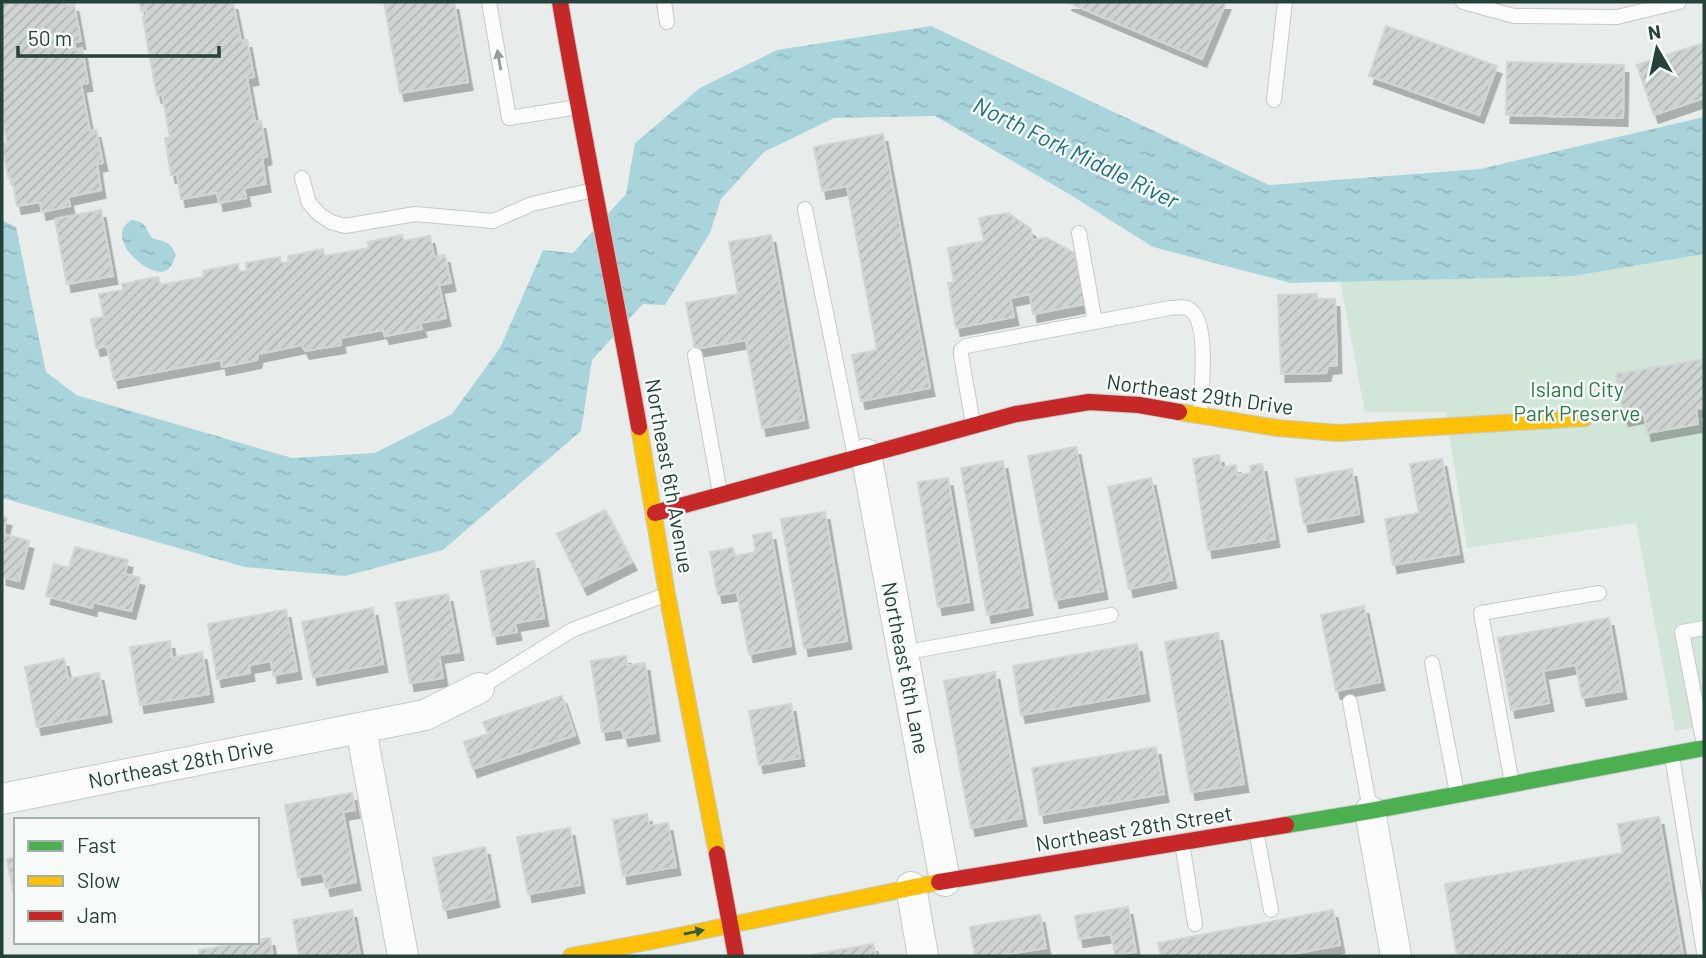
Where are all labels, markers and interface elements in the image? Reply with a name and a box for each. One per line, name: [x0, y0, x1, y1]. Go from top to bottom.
scale bar: [18, 14, 219, 58]
north arrow: [1622, 14, 1692, 84]
text: N: [1646, 19, 1662, 44]
text: 50 m: [28, 25, 72, 50]
one-way arrow: [493, 49, 504, 71]
water label: North Fork Middle River: [969, 90, 1185, 214]
street label: Northeast 29th Drive: [1105, 368, 1295, 419]
park label: Island City Park Preserve: [1514, 376, 1640, 425]
street label: Northeast 6th Avenue: [641, 377, 700, 575]
street label: Northeast 6th Lane: [877, 579, 935, 756]
street label: Northeast 28th Drive: [86, 732, 276, 793]
street label: Northeast 28th Street: [1034, 800, 1234, 855]
legend: [14, 818, 259, 944]
text: Fast: [77, 832, 117, 857]
text: Slow: [77, 867, 120, 892]
text: Jam: [77, 902, 117, 927]
one-way arrow: [683, 927, 705, 938]

